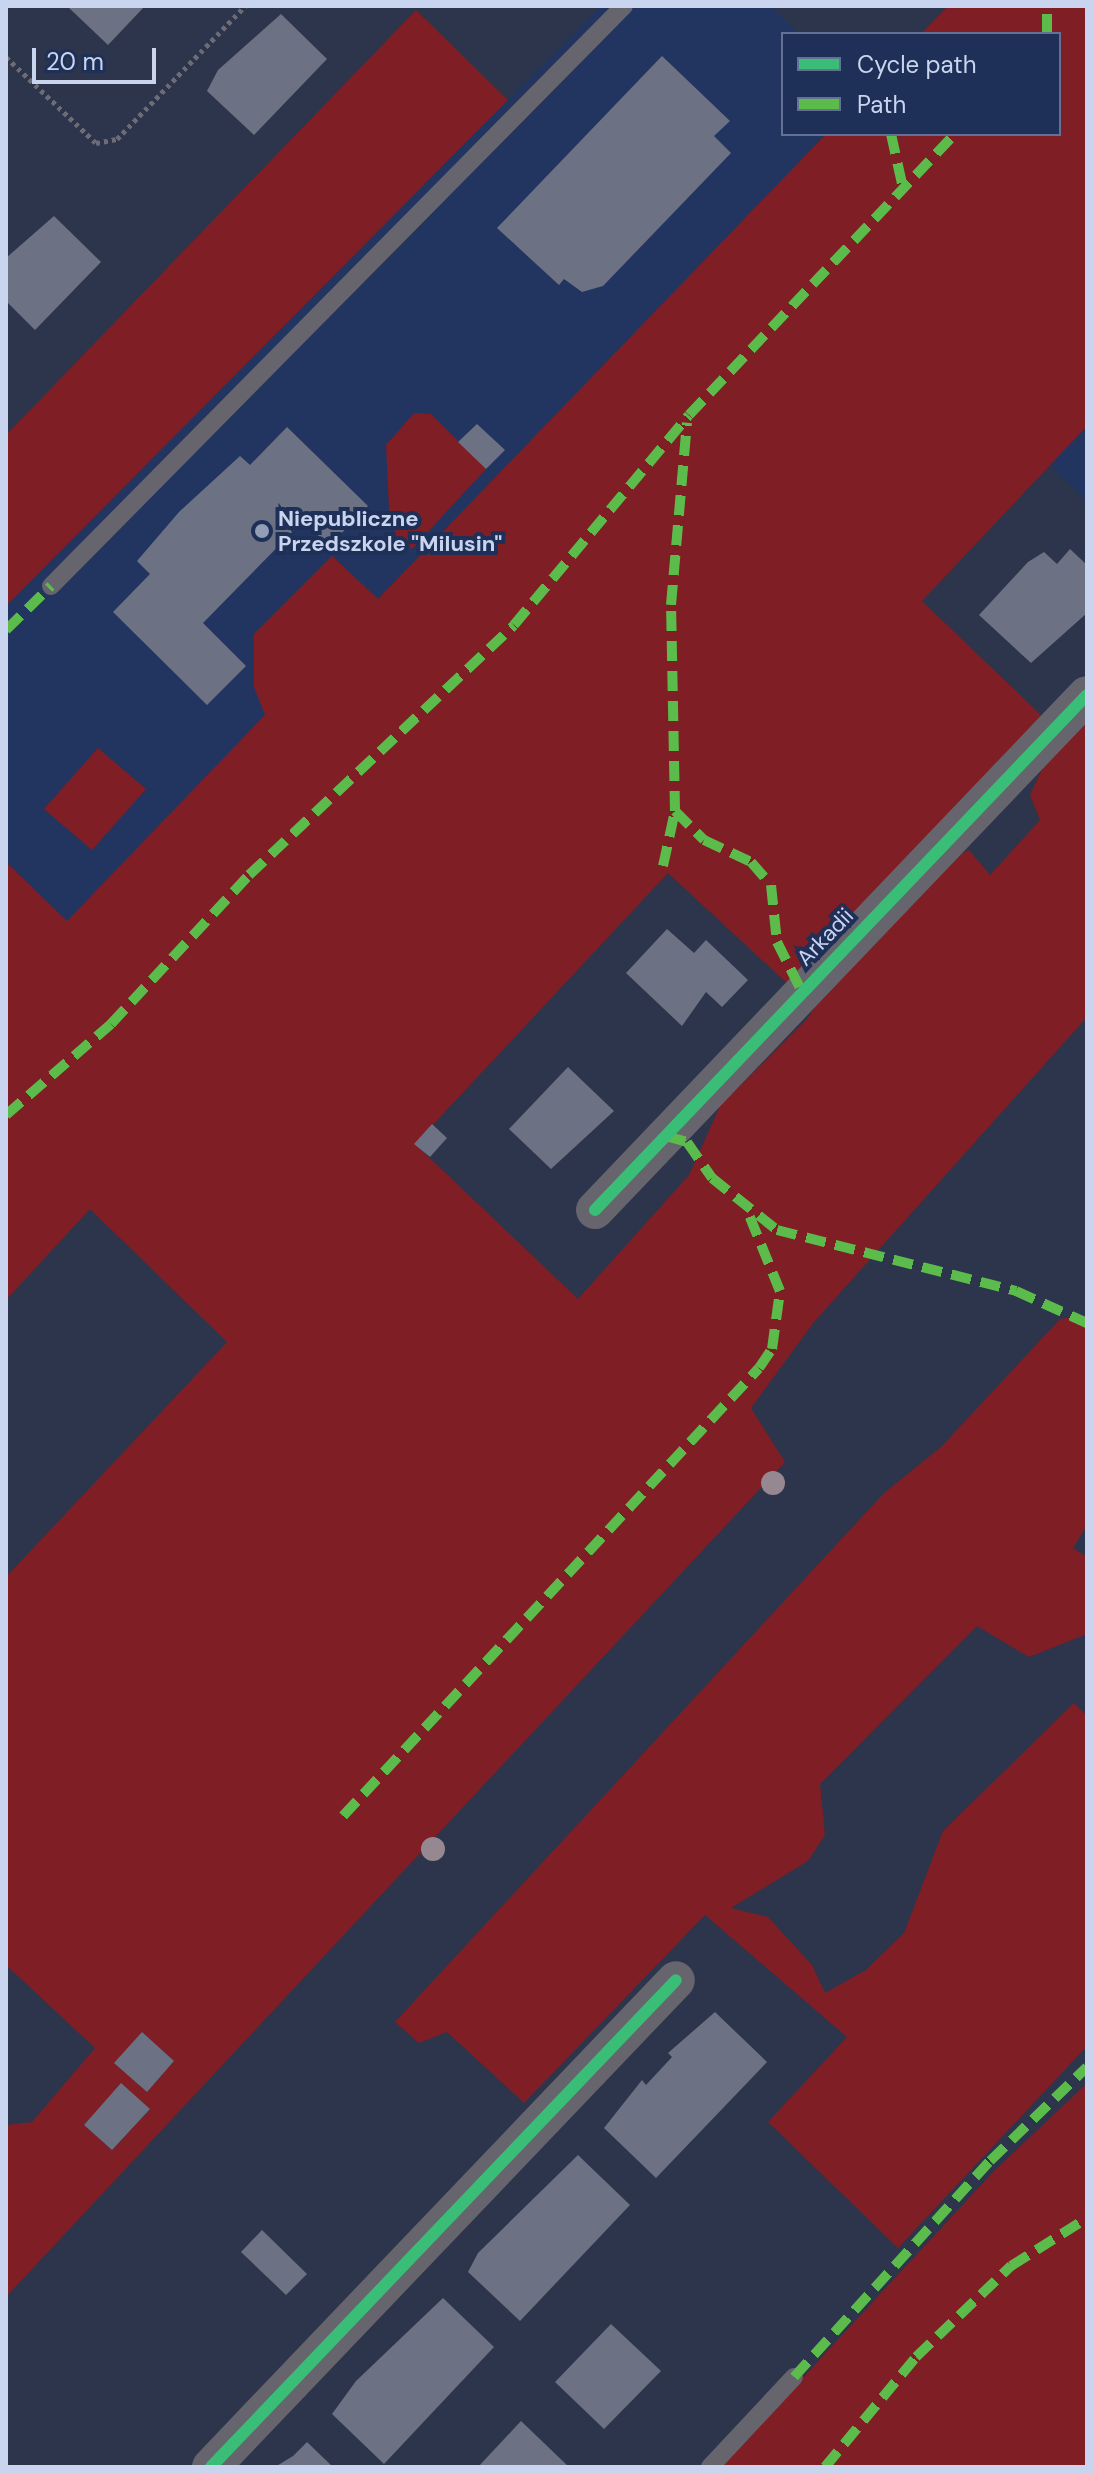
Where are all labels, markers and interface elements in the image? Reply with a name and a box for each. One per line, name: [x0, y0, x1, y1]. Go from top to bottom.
scale bar: [36, 32, 160, 82]
legend: [781, 32, 1061, 136]
text: 20 m: [46, 46, 104, 77]
text: Cycle path: [857, 49, 976, 80]
text: Path: [857, 89, 906, 120]
place label: Niepubliczne Przedszkole "Milusin": [278, 505, 502, 556]
marker: Niepubliczne Przedszkole "Milusin": [253, 522, 271, 540]
street label: Arkadii: [791, 903, 859, 971]

